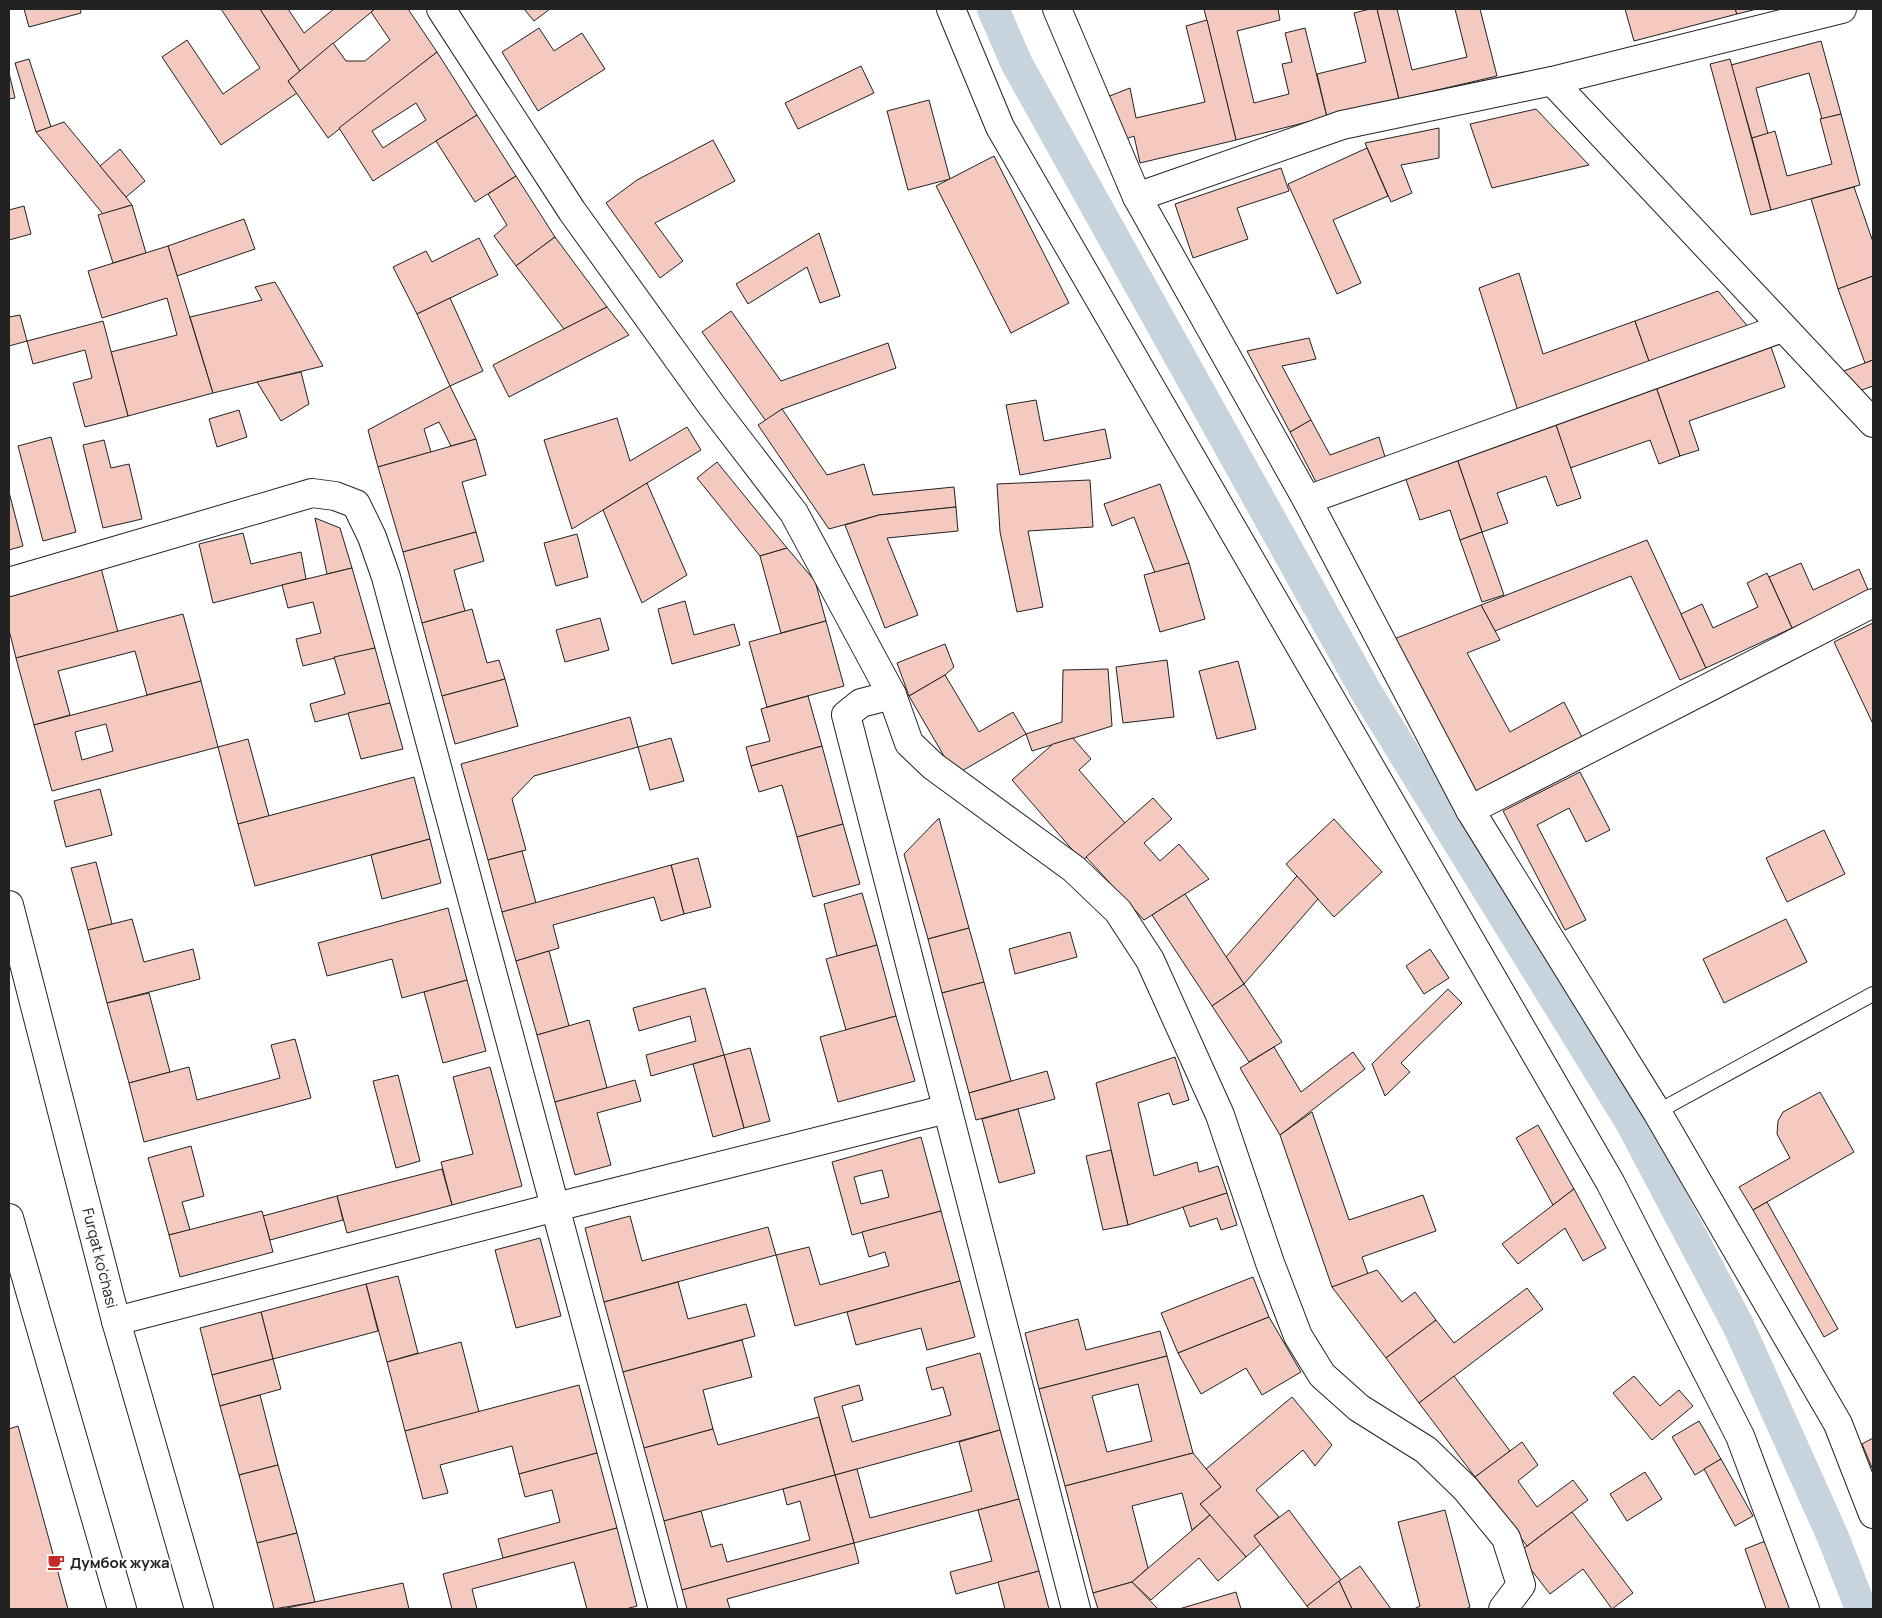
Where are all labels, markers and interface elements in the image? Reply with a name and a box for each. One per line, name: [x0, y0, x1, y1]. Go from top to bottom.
street label: Furqat ko'chasi: [77, 1206, 123, 1310]
cafe icon: Думбок жужа: [46, 1552, 66, 1572]
place label: Думбок жужа: [70, 1552, 170, 1573]

